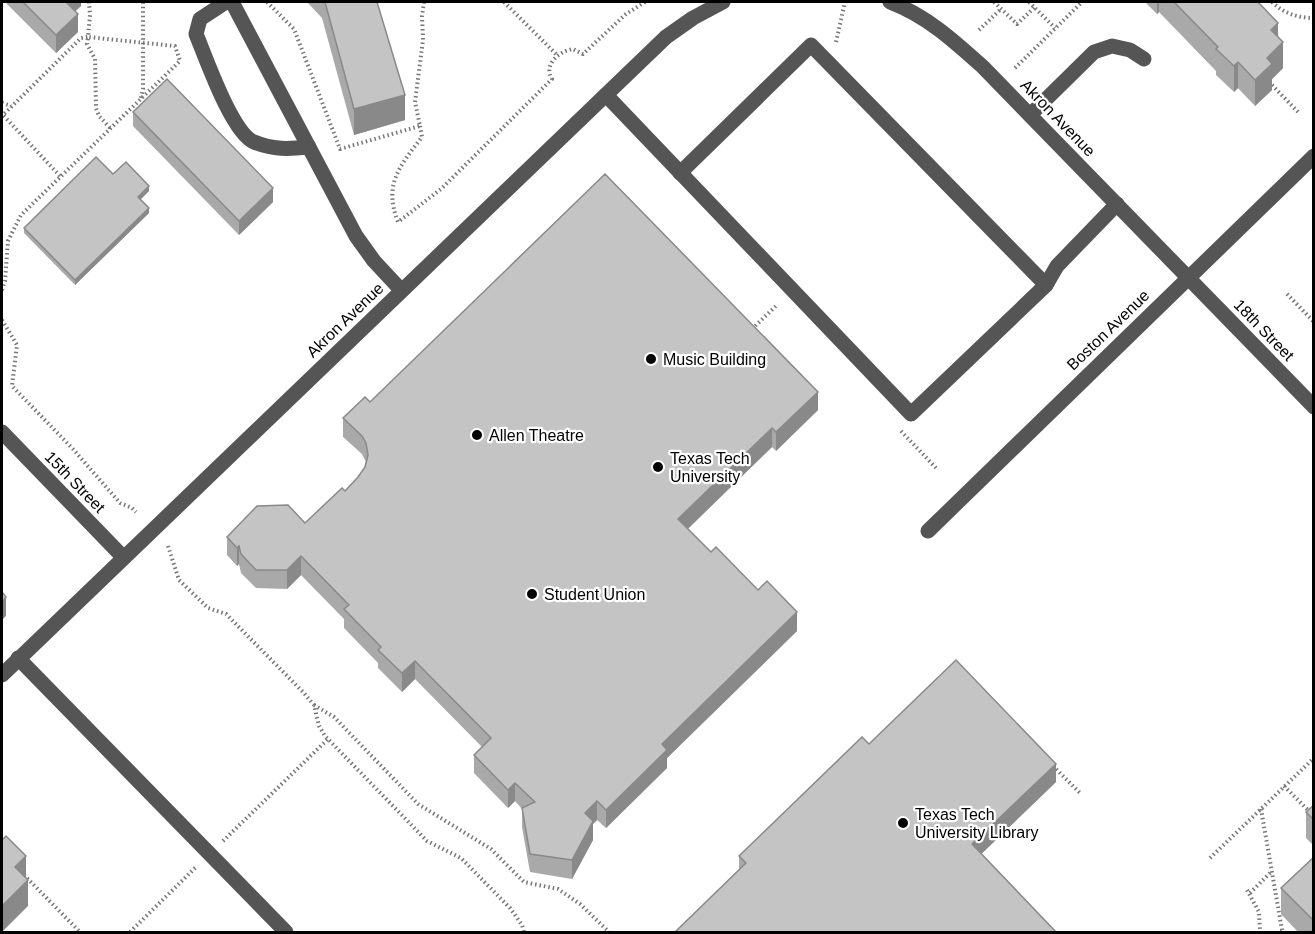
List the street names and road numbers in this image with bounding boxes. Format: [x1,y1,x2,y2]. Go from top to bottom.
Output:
street label: Akron Avenue [1017,76,1099,160]
street label: Akron Avenue [303,279,387,361]
street label: Boston Avenue [1063,287,1153,373]
street label: 18th Street [1231,296,1298,364]
street label: 15th Street [42,448,109,516]

